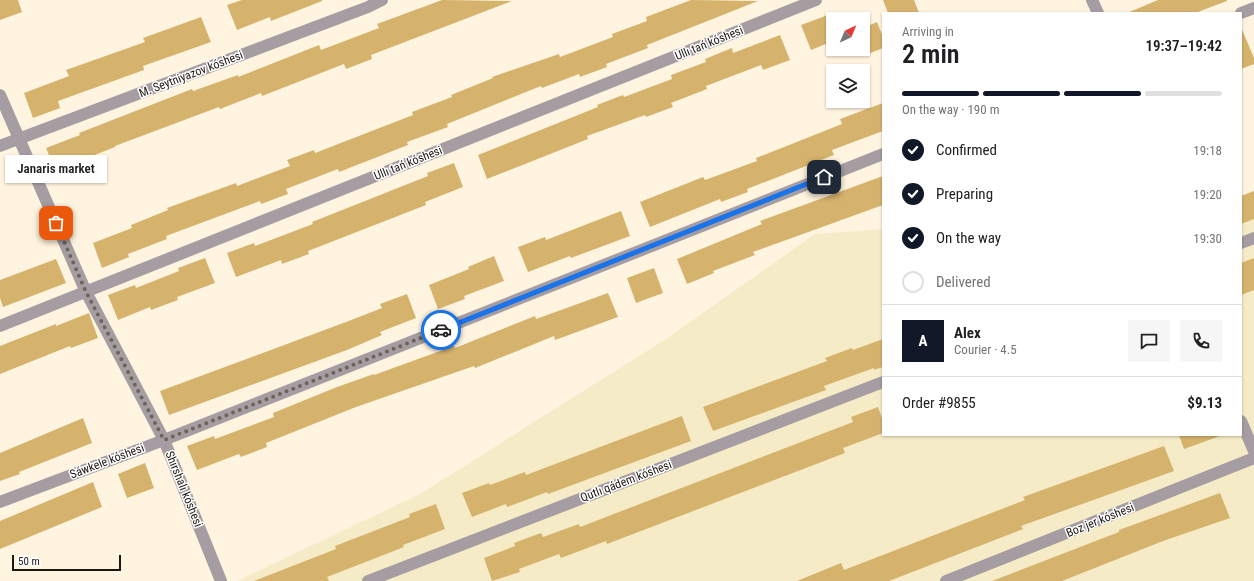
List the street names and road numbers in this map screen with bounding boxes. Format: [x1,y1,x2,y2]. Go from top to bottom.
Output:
street label: Ullı tań kóshesi [673,23,745,63]
street label: M. Seytniyazov kóshesi [137,48,245,100]
street label: Ullı tań kóshesi [372,143,444,183]
street label: Sáwkele kóshesi [68,440,146,482]
street label: Shırshalı kóshesi [162,449,206,529]
street label: Qutlı qádem kóshesi [578,457,674,505]
street label: Boz jer kóshesi [1064,500,1136,540]

